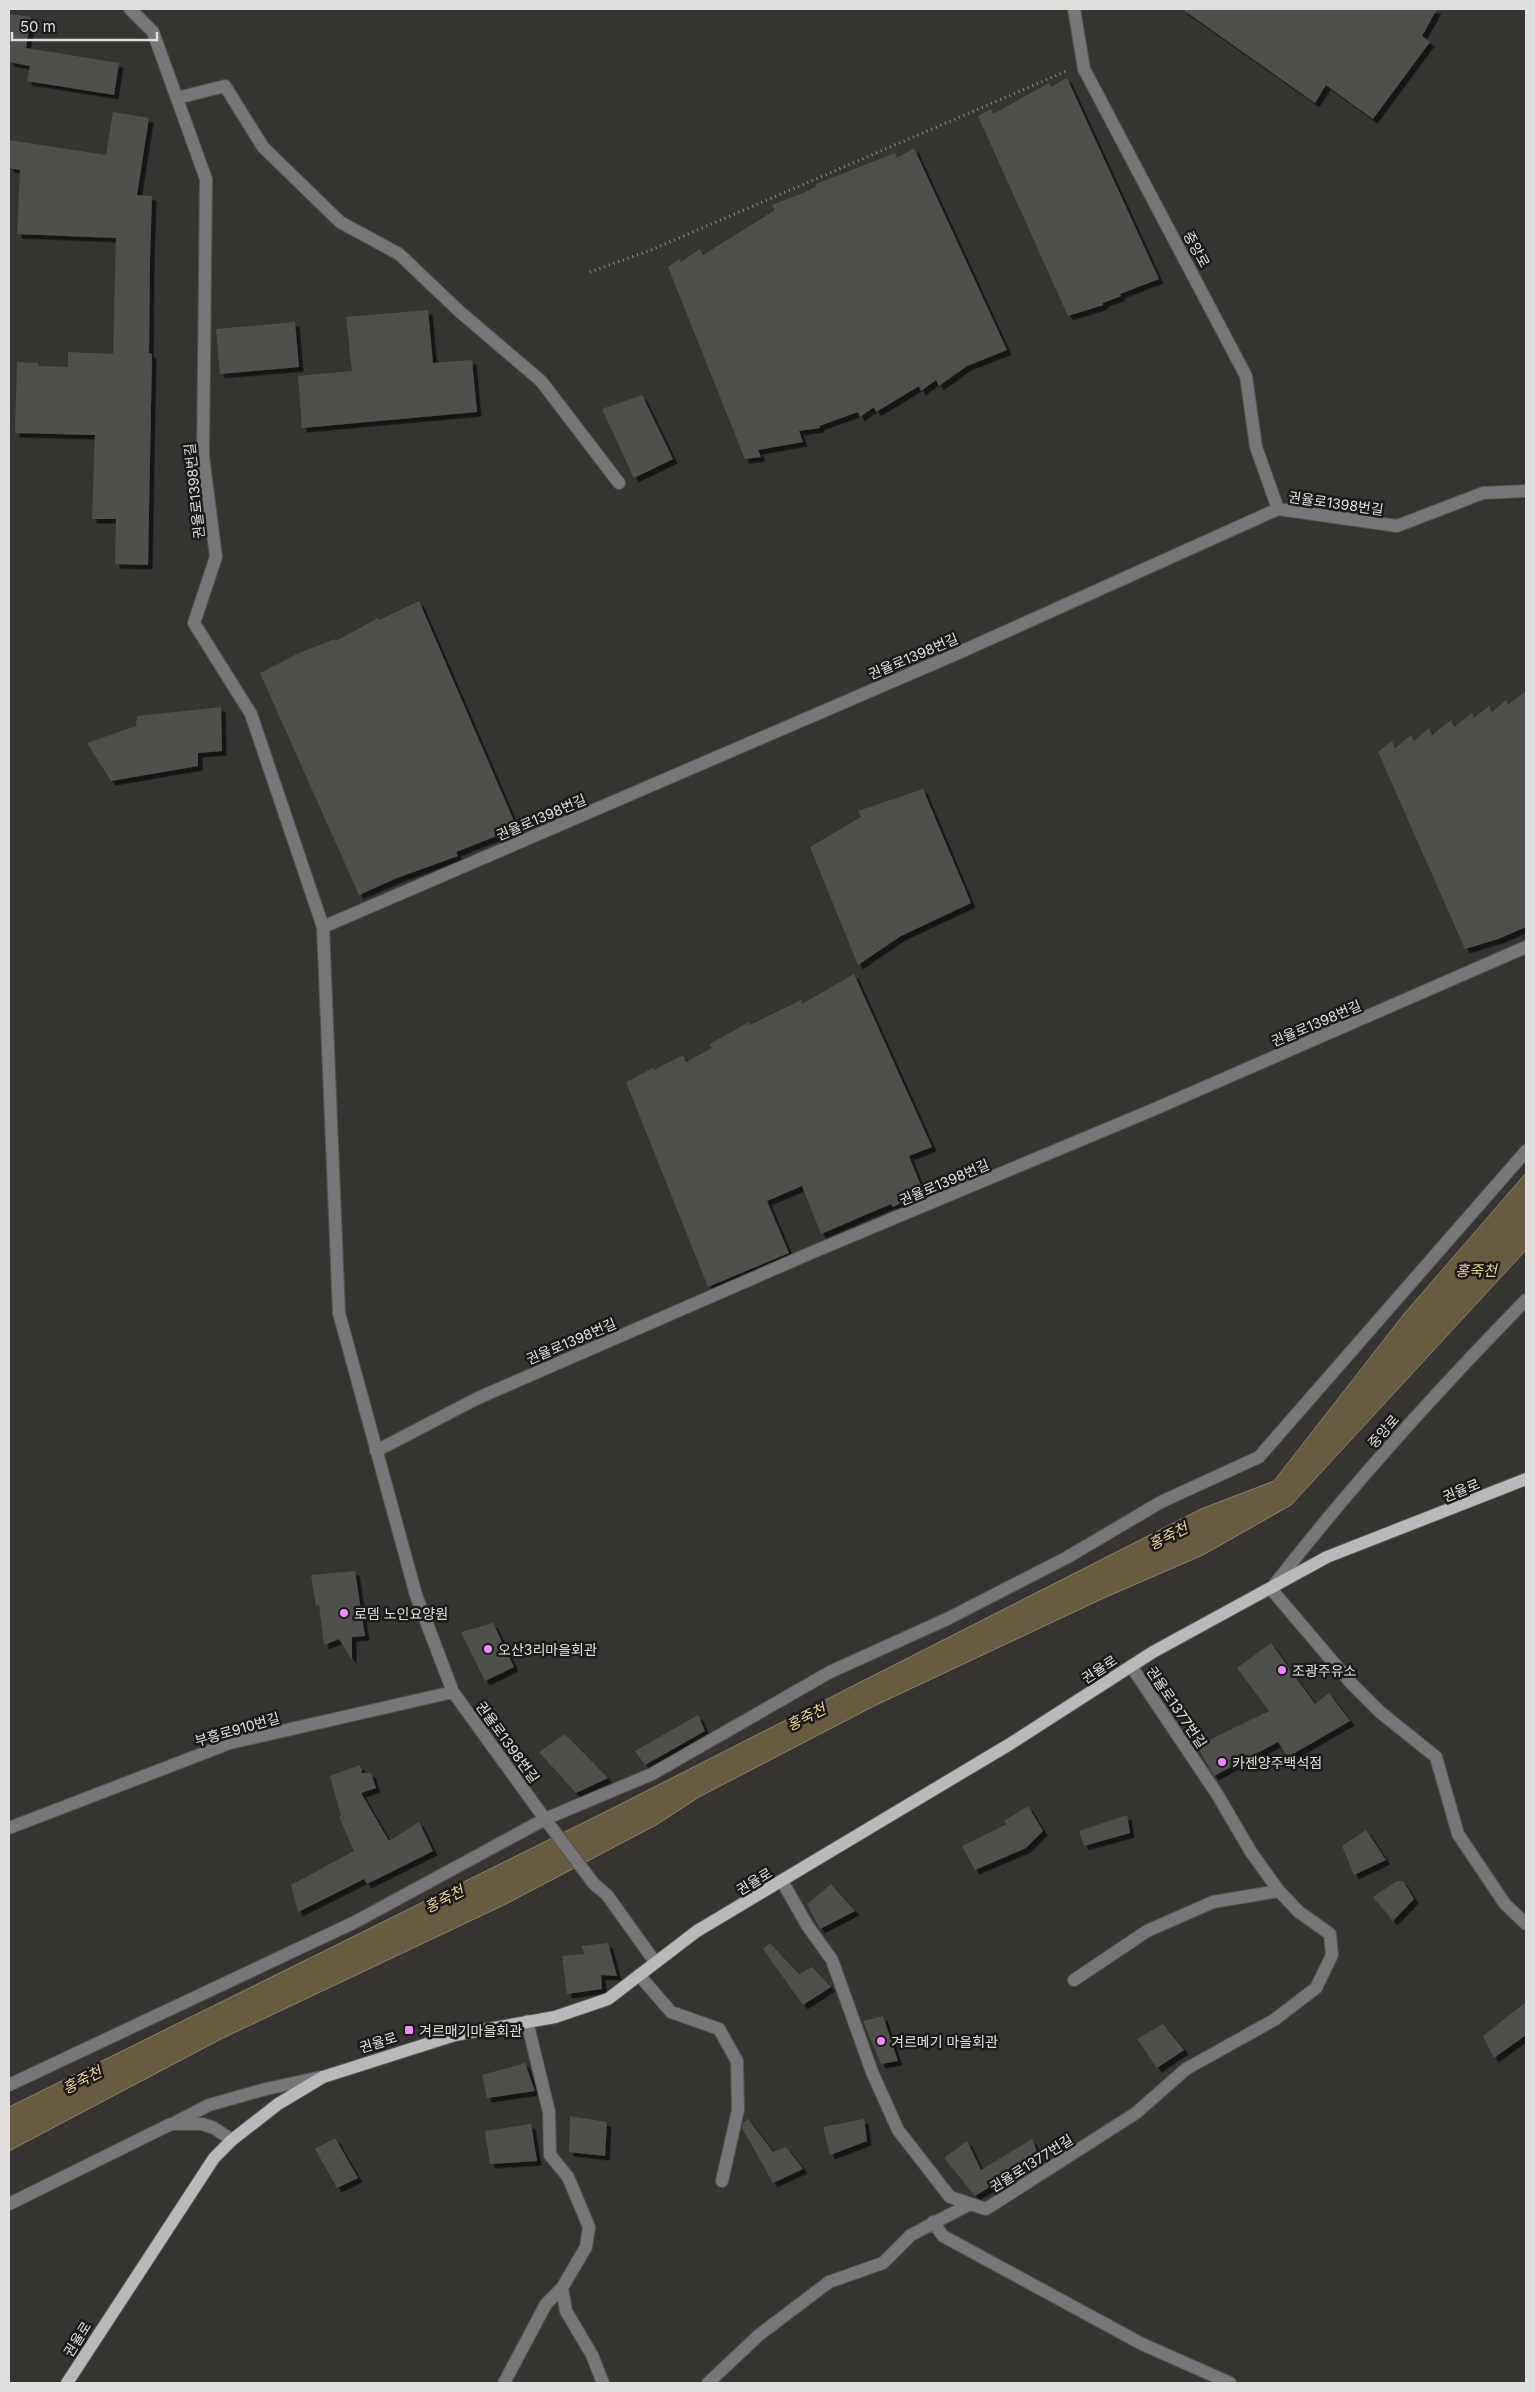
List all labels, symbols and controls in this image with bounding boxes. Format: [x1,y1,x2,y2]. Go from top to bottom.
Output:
scale bar [12,10,158,42]
text: 50 m [20,17,56,36]
street label: 중앙로 [1180,228,1214,270]
street label: 권율로1398번길 [181,442,207,540]
street label: 권율로1398번길 [1287,488,1385,518]
street label: 권율로1398번길 [865,629,961,683]
street label: 권율로1398번길 [493,790,589,844]
street label: 권율로1398번길 [1268,996,1364,1050]
street label: 권율로1398번길 [896,1155,992,1209]
water label: 홍죽천 [1455,1261,1499,1280]
street label: 권율로1398번길 [523,1314,619,1368]
street label: 중앙로 [1364,1411,1402,1451]
street label: 권율로 [1440,1475,1482,1505]
water label: 홍죽천 [1145,1517,1193,1554]
place label: 로뎀 노인요양원 [354,1605,448,1622]
marker: 로뎀 노인요양원 [338,1607,350,1619]
place label: 오산3리마을회관 [498,1641,597,1658]
marker: 오산3리마을회관 [482,1643,494,1655]
street label: 권율로 [1078,1651,1120,1687]
place label: 조광주유소 [1292,1662,1357,1679]
street label: 권율로1377번길 [1143,1663,1211,1751]
marker: 조광주유소 [1276,1664,1288,1676]
street label: 권율로1398번길 [473,1698,543,1786]
water label: 홍죽천 [783,1698,831,1735]
street label: 부흥로910번길 [193,1709,281,1749]
place label: 카젠양주백석점 [1232,1754,1322,1771]
marker: 카젠양주백석점 [1216,1756,1228,1768]
street label: 권율로 [733,1864,775,1898]
water label: 홍죽천 [421,1880,469,1917]
place label: 겨르매기마을회관 [419,2022,522,2039]
marker: 겨르매기마을회관 [403,2024,415,2036]
street label: 권율로 [357,2028,399,2056]
place label: 겨르메기 마을회관 [891,2033,998,2050]
marker: 겨르메기 마을회관 [875,2035,887,2047]
water label: 홍죽천 [59,2061,107,2098]
street label: 권율로1377번길 [986,2131,1076,2195]
street label: 권율로 [60,2318,95,2360]

